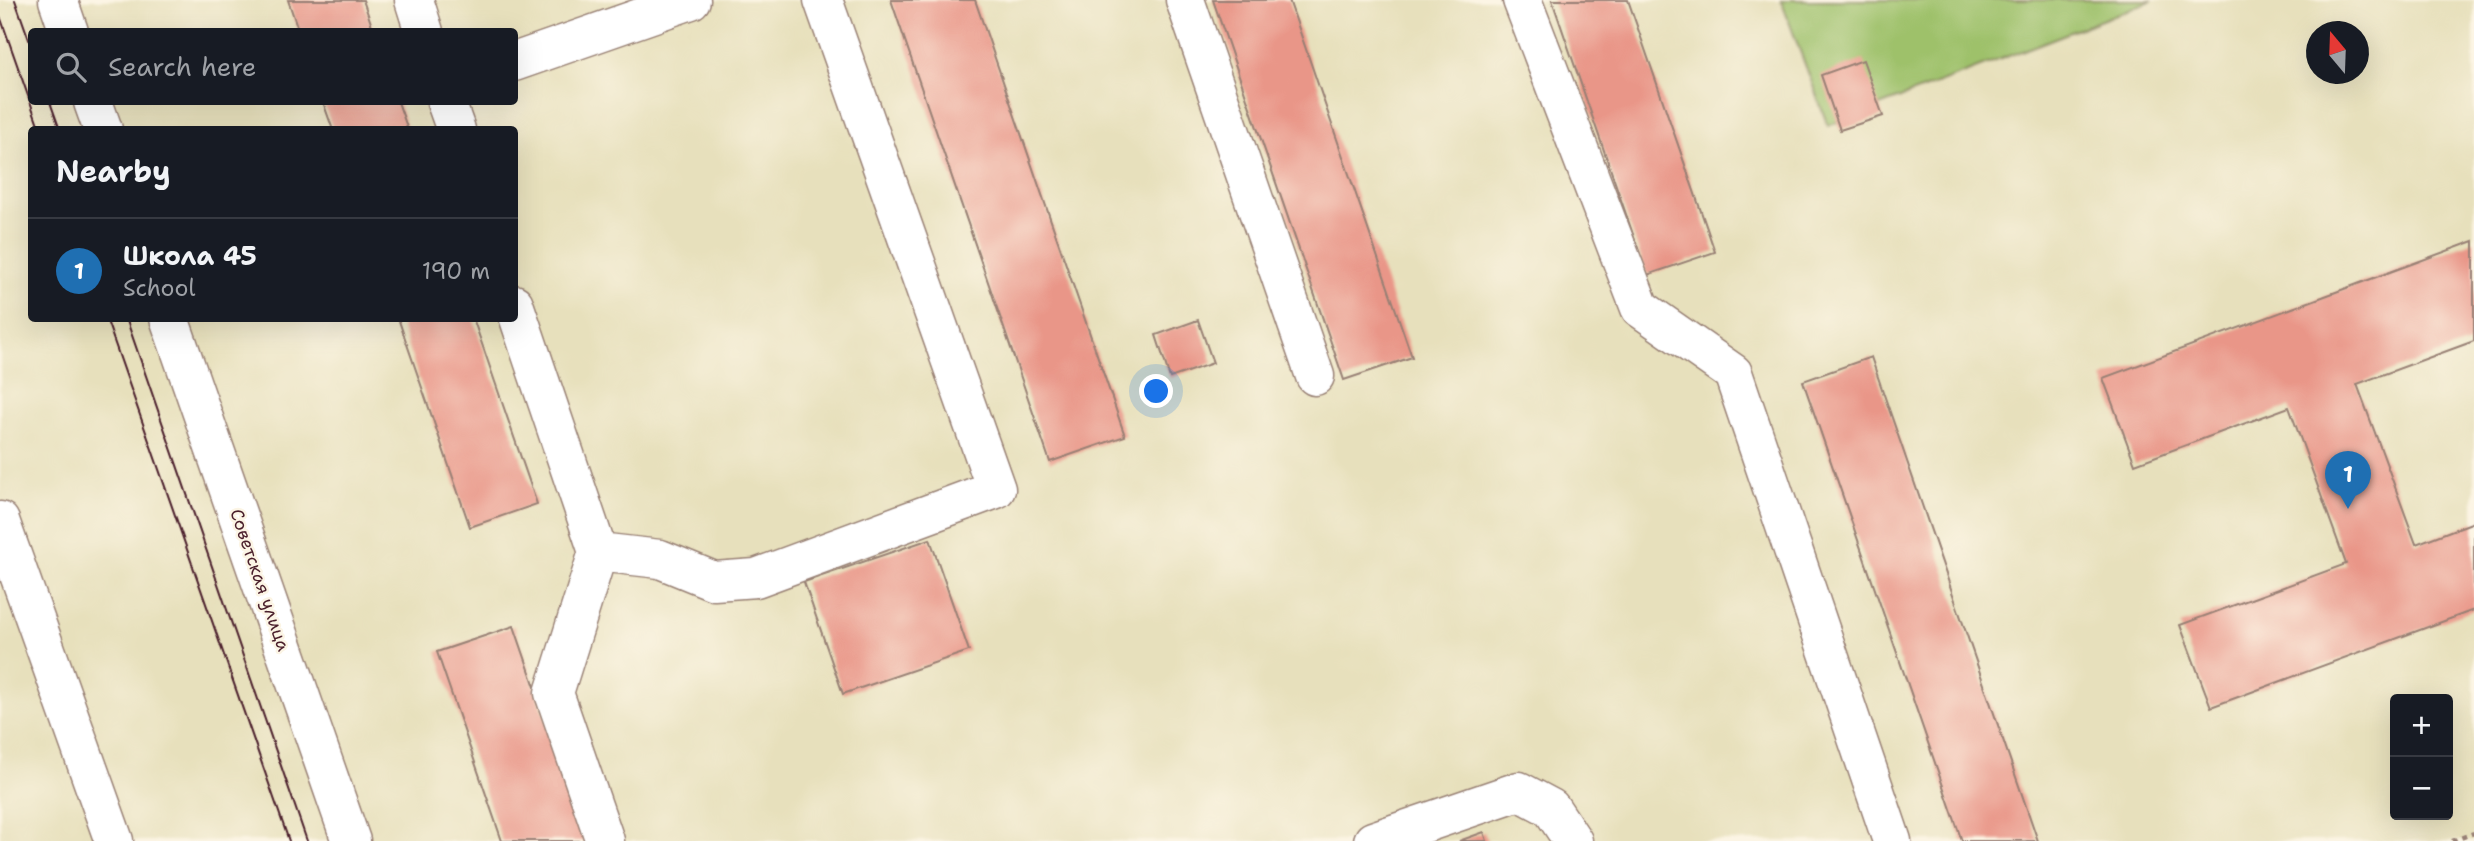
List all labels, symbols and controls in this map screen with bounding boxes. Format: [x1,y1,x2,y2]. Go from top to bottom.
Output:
north arrow [2306,21,2369,84]
search box [28,28,518,105]
icon: search [52,48,90,86]
text: Search here [108,49,257,84]
text: Nearby [56,151,171,192]
text: Школа 45 [123,238,257,273]
text: 1 [74,256,84,286]
text: 190 m [422,256,490,286]
text: School [123,273,195,303]
your location [1139,374,1173,408]
pin: 1 [2325,451,2371,509]
street label: Советская улица [224,506,296,654]
map controls [2390,694,2453,820]
button: + [2390,694,2453,757]
button: − [2390,757,2453,820]

